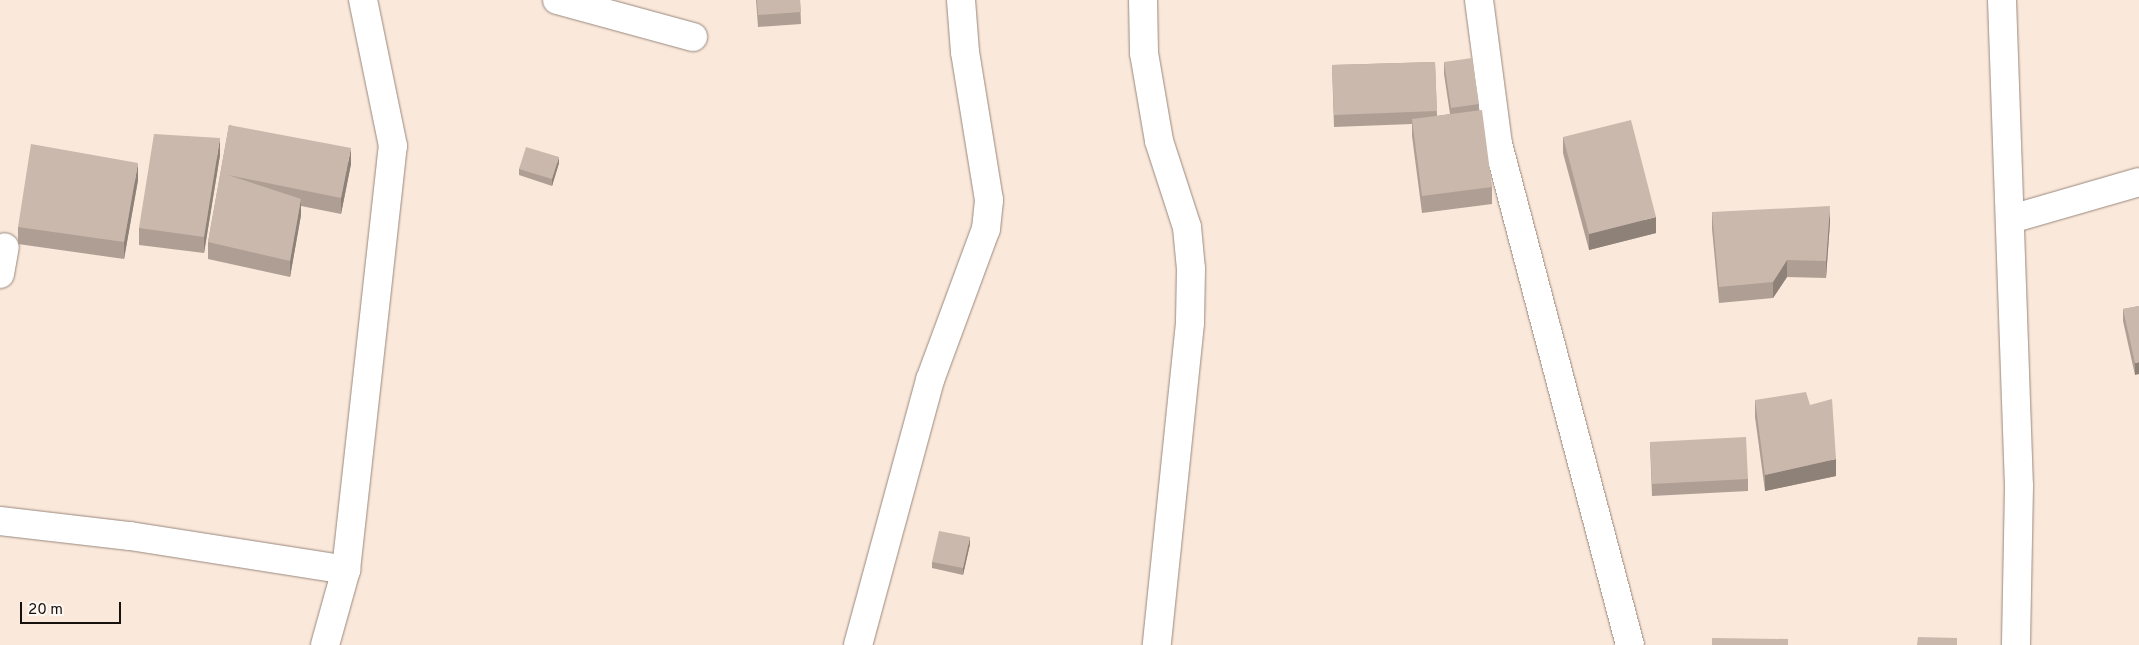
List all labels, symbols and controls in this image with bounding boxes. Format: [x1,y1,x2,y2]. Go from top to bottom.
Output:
scale bar [22,592,124,624]
text: 20 m [28,601,63,620]

